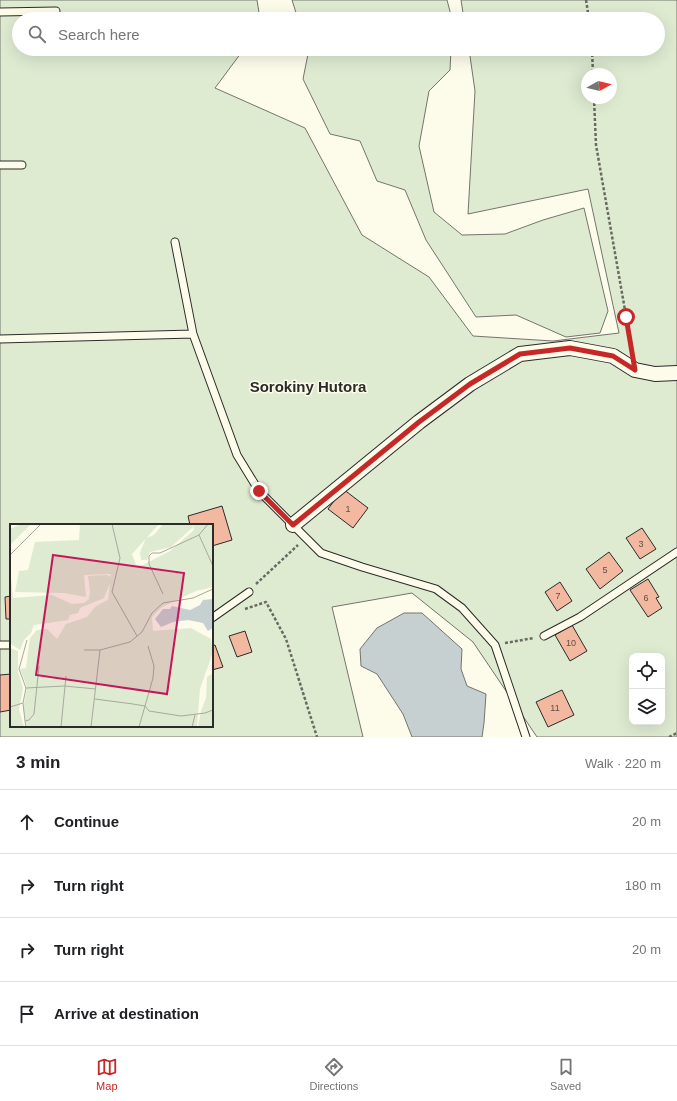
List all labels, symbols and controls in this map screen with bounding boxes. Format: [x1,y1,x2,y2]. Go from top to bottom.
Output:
search box [12,12,665,56]
icon: search [26,23,48,45]
text: Search here [58,26,140,43]
north arrow [581,68,617,104]
route start [617,308,635,326]
district label: Sorokiny Hutora [250,378,367,395]
route end [250,482,268,500]
house number: 1 [345,504,351,514]
inset map [10,524,213,727]
house number: 3 [638,539,644,549]
house number: 5 [602,565,608,575]
house number: 7 [555,591,561,601]
house number: 6 [643,593,649,603]
house number: 10 [566,638,576,648]
map controls [629,653,665,725]
button: locate [629,653,665,689]
button: layers [629,689,665,725]
house number: 11 [550,703,560,713]
text: 3 min [16,753,60,772]
text: Walk · 220 m [585,756,661,771]
icon: ahead [16,811,38,833]
text: Continue [54,813,119,830]
text: 20 m [632,814,661,829]
icon: right [16,875,38,897]
text: Turn right [54,877,124,894]
text: 180 m [625,878,661,893]
icon: right [16,939,38,961]
text: Turn right [54,941,124,958]
text: 20 m [632,942,661,957]
icon: arrive [16,1003,38,1025]
text: Arrive at destination [54,1005,199,1022]
tab: Map [96,1056,118,1092]
tab: Directions [309,1056,358,1092]
tab: Saved [550,1056,581,1092]

